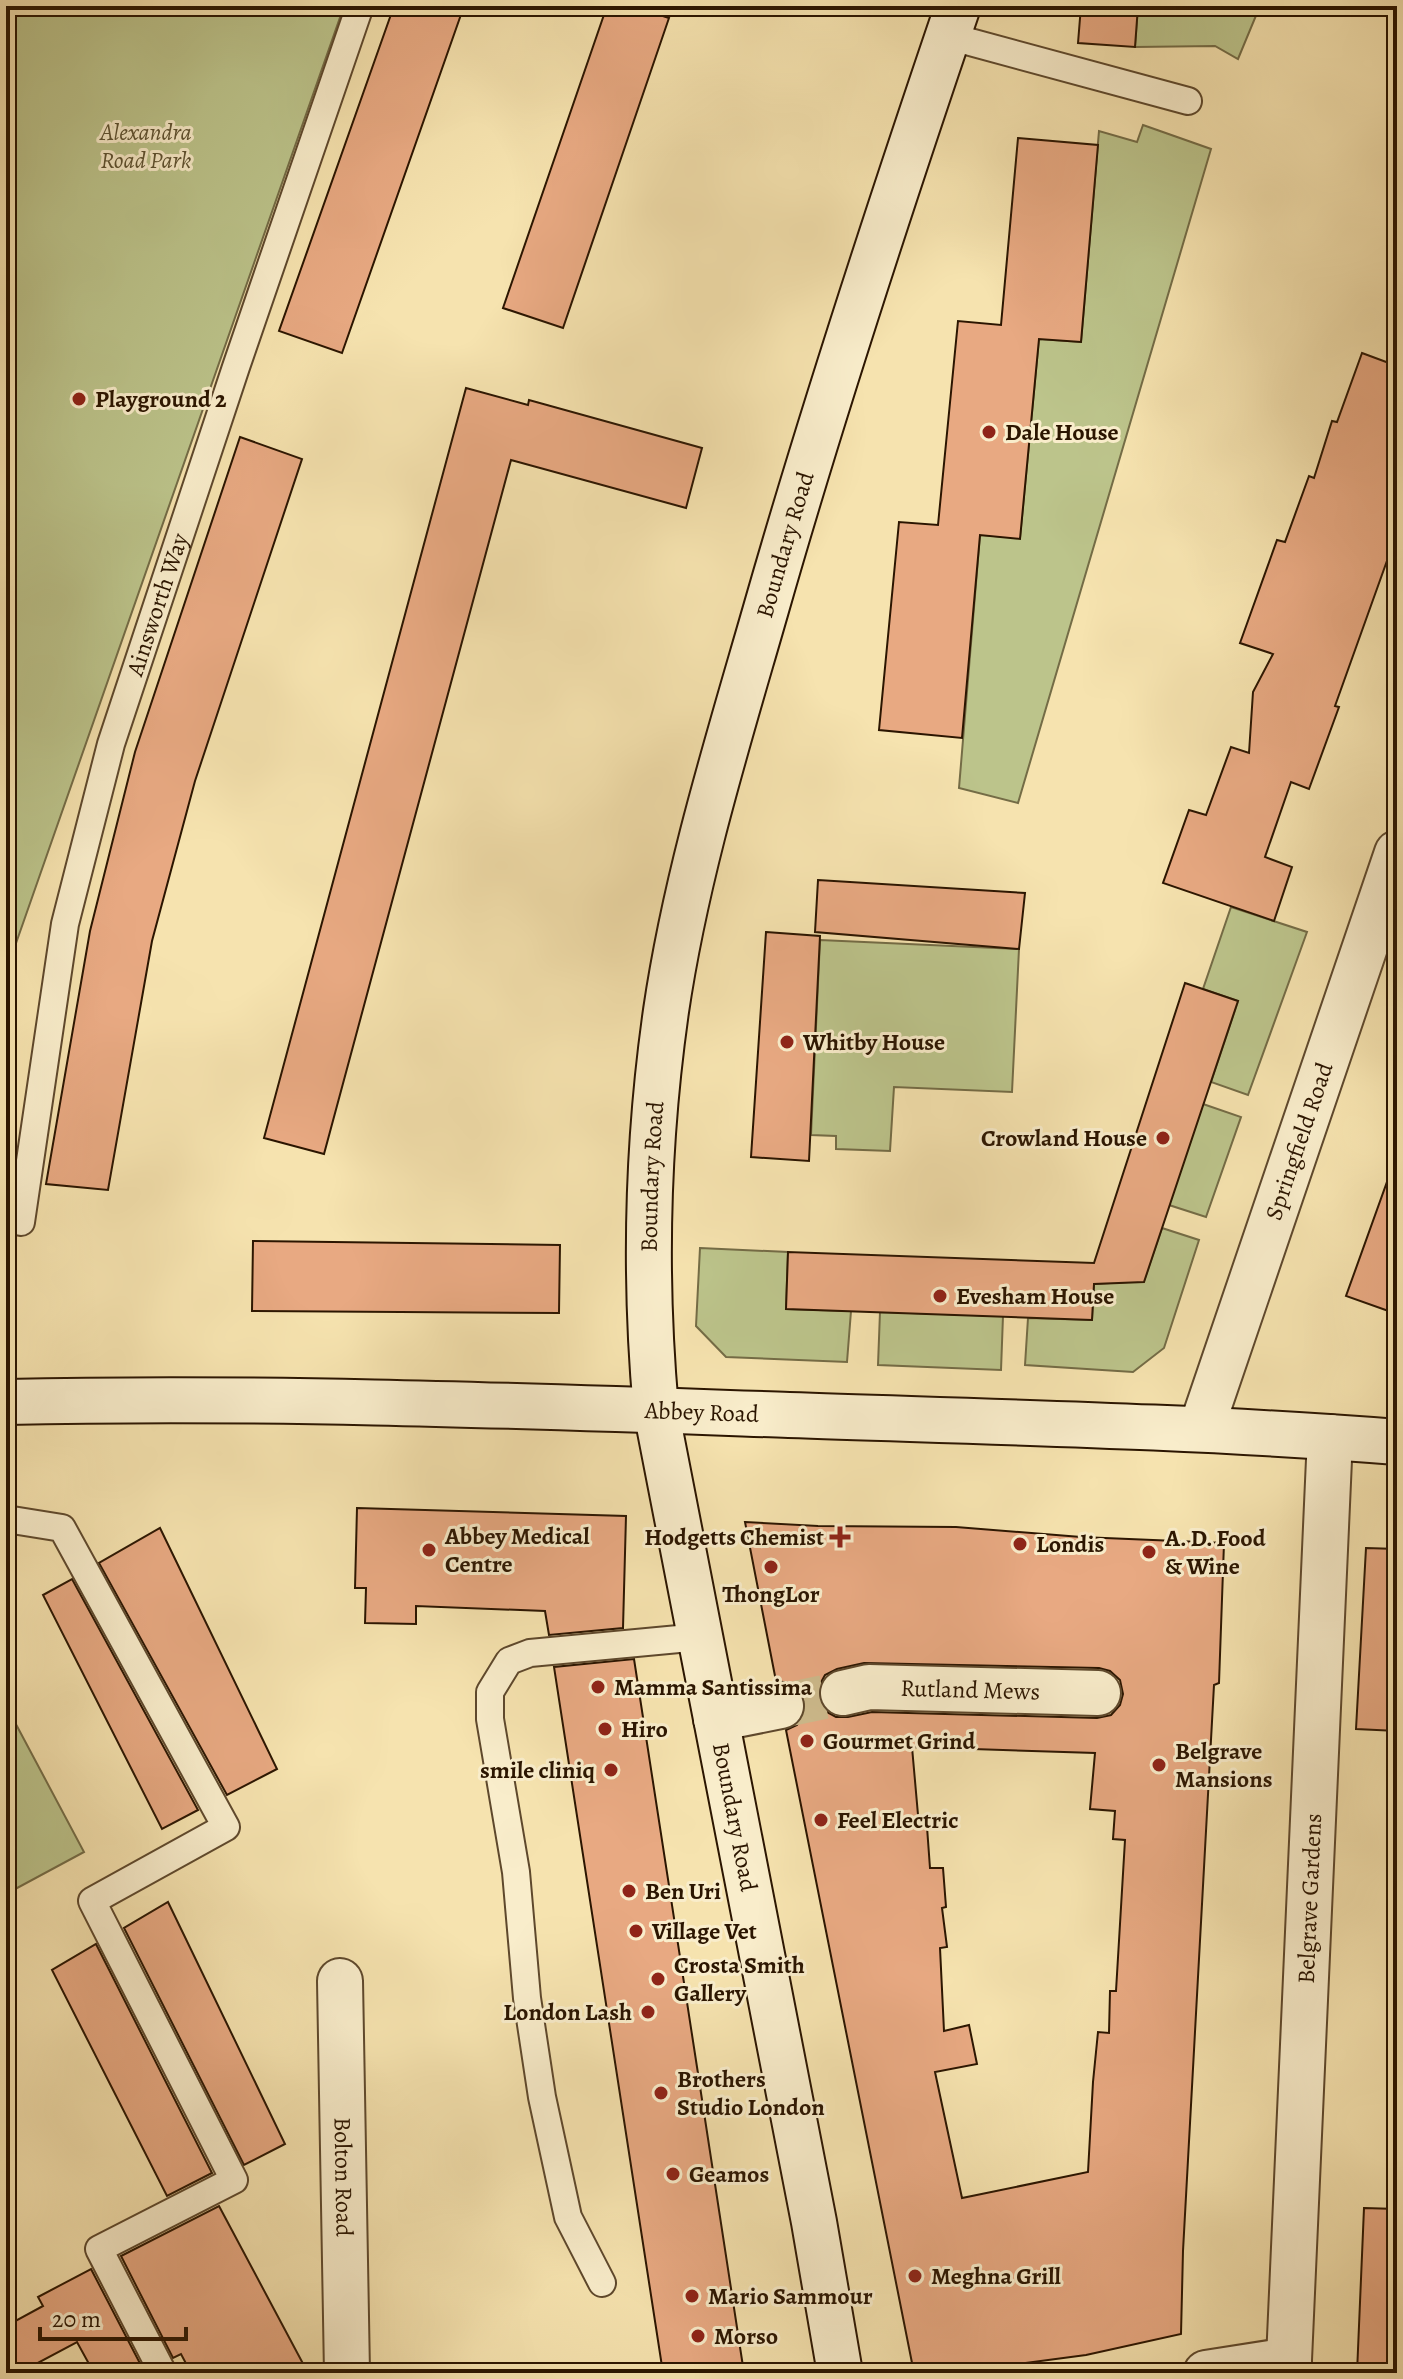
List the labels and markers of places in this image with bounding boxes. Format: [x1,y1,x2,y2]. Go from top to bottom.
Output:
place label: Playground 2 [95,383,227,415]
marker: Playground 2 [70,390,88,408]
place label: Dale House [1005,416,1119,448]
marker: Dale House [980,423,998,441]
place label: Whitby House [802,1026,945,1058]
marker: Whitby House [778,1033,796,1051]
place label: Crowland House [981,1122,1147,1154]
marker: Crowland House [1154,1129,1172,1147]
place label: Evesham House [956,1280,1114,1312]
marker: Evesham House [931,1287,949,1305]
place label: Abbey Medical Centre [444,1520,590,1580]
place label: Hodgetts Chemist [644,1521,824,1553]
place label: A. D. Food & Wine [1164,1522,1266,1582]
marker: Hodgetts Chemist [831,1528,849,1546]
place label: Londis [1036,1528,1104,1560]
marker: Londis [1011,1535,1029,1553]
marker: Abbey Medical Centre [420,1541,438,1559]
marker: A. D. Food & Wine [1140,1543,1158,1561]
marker: ThongLor [762,1558,780,1576]
place label: ThongLor [722,1578,820,1610]
place label: Mamma Santissima [614,1671,813,1703]
marker: Mamma Santissima [589,1678,607,1696]
place label: Hiro [621,1713,668,1745]
marker: Hiro [596,1720,614,1738]
place label: Gourmet Grind [823,1725,976,1757]
marker: Gourmet Grind [798,1732,816,1750]
place label: Belgrave Mansions [1175,1735,1273,1795]
place label: smile cliniq [480,1754,596,1786]
marker: Belgrave Mansions [1150,1756,1168,1774]
marker: smile cliniq [602,1761,620,1779]
place label: Feel Electric [837,1804,959,1836]
marker: Feel Electric [812,1811,830,1829]
place label: Ben Uri [645,1875,721,1907]
marker: Ben Uri [620,1882,638,1900]
place label: Village Vet [651,1915,757,1947]
marker: Village Vet [627,1922,645,1940]
place label: Crosta Smith Gallery [674,1949,805,2009]
marker: Crosta Smith Gallery [649,1970,667,1988]
place label: London Lash [503,1996,632,2028]
marker: London Lash [639,2003,657,2021]
place label: Brothers Studio London [677,2063,825,2123]
marker: Brothers Studio London [652,2084,670,2102]
place label: Geamos [689,2158,769,2190]
marker: Geamos [664,2165,682,2183]
place label: Meghna Grill [931,2260,1062,2292]
marker: Meghna Grill [906,2267,924,2285]
place label: Mario Sammour [708,2280,873,2312]
marker: Mario Sammour [683,2287,701,2305]
place label: Morso [714,2320,778,2352]
marker: Morso [689,2327,707,2345]

